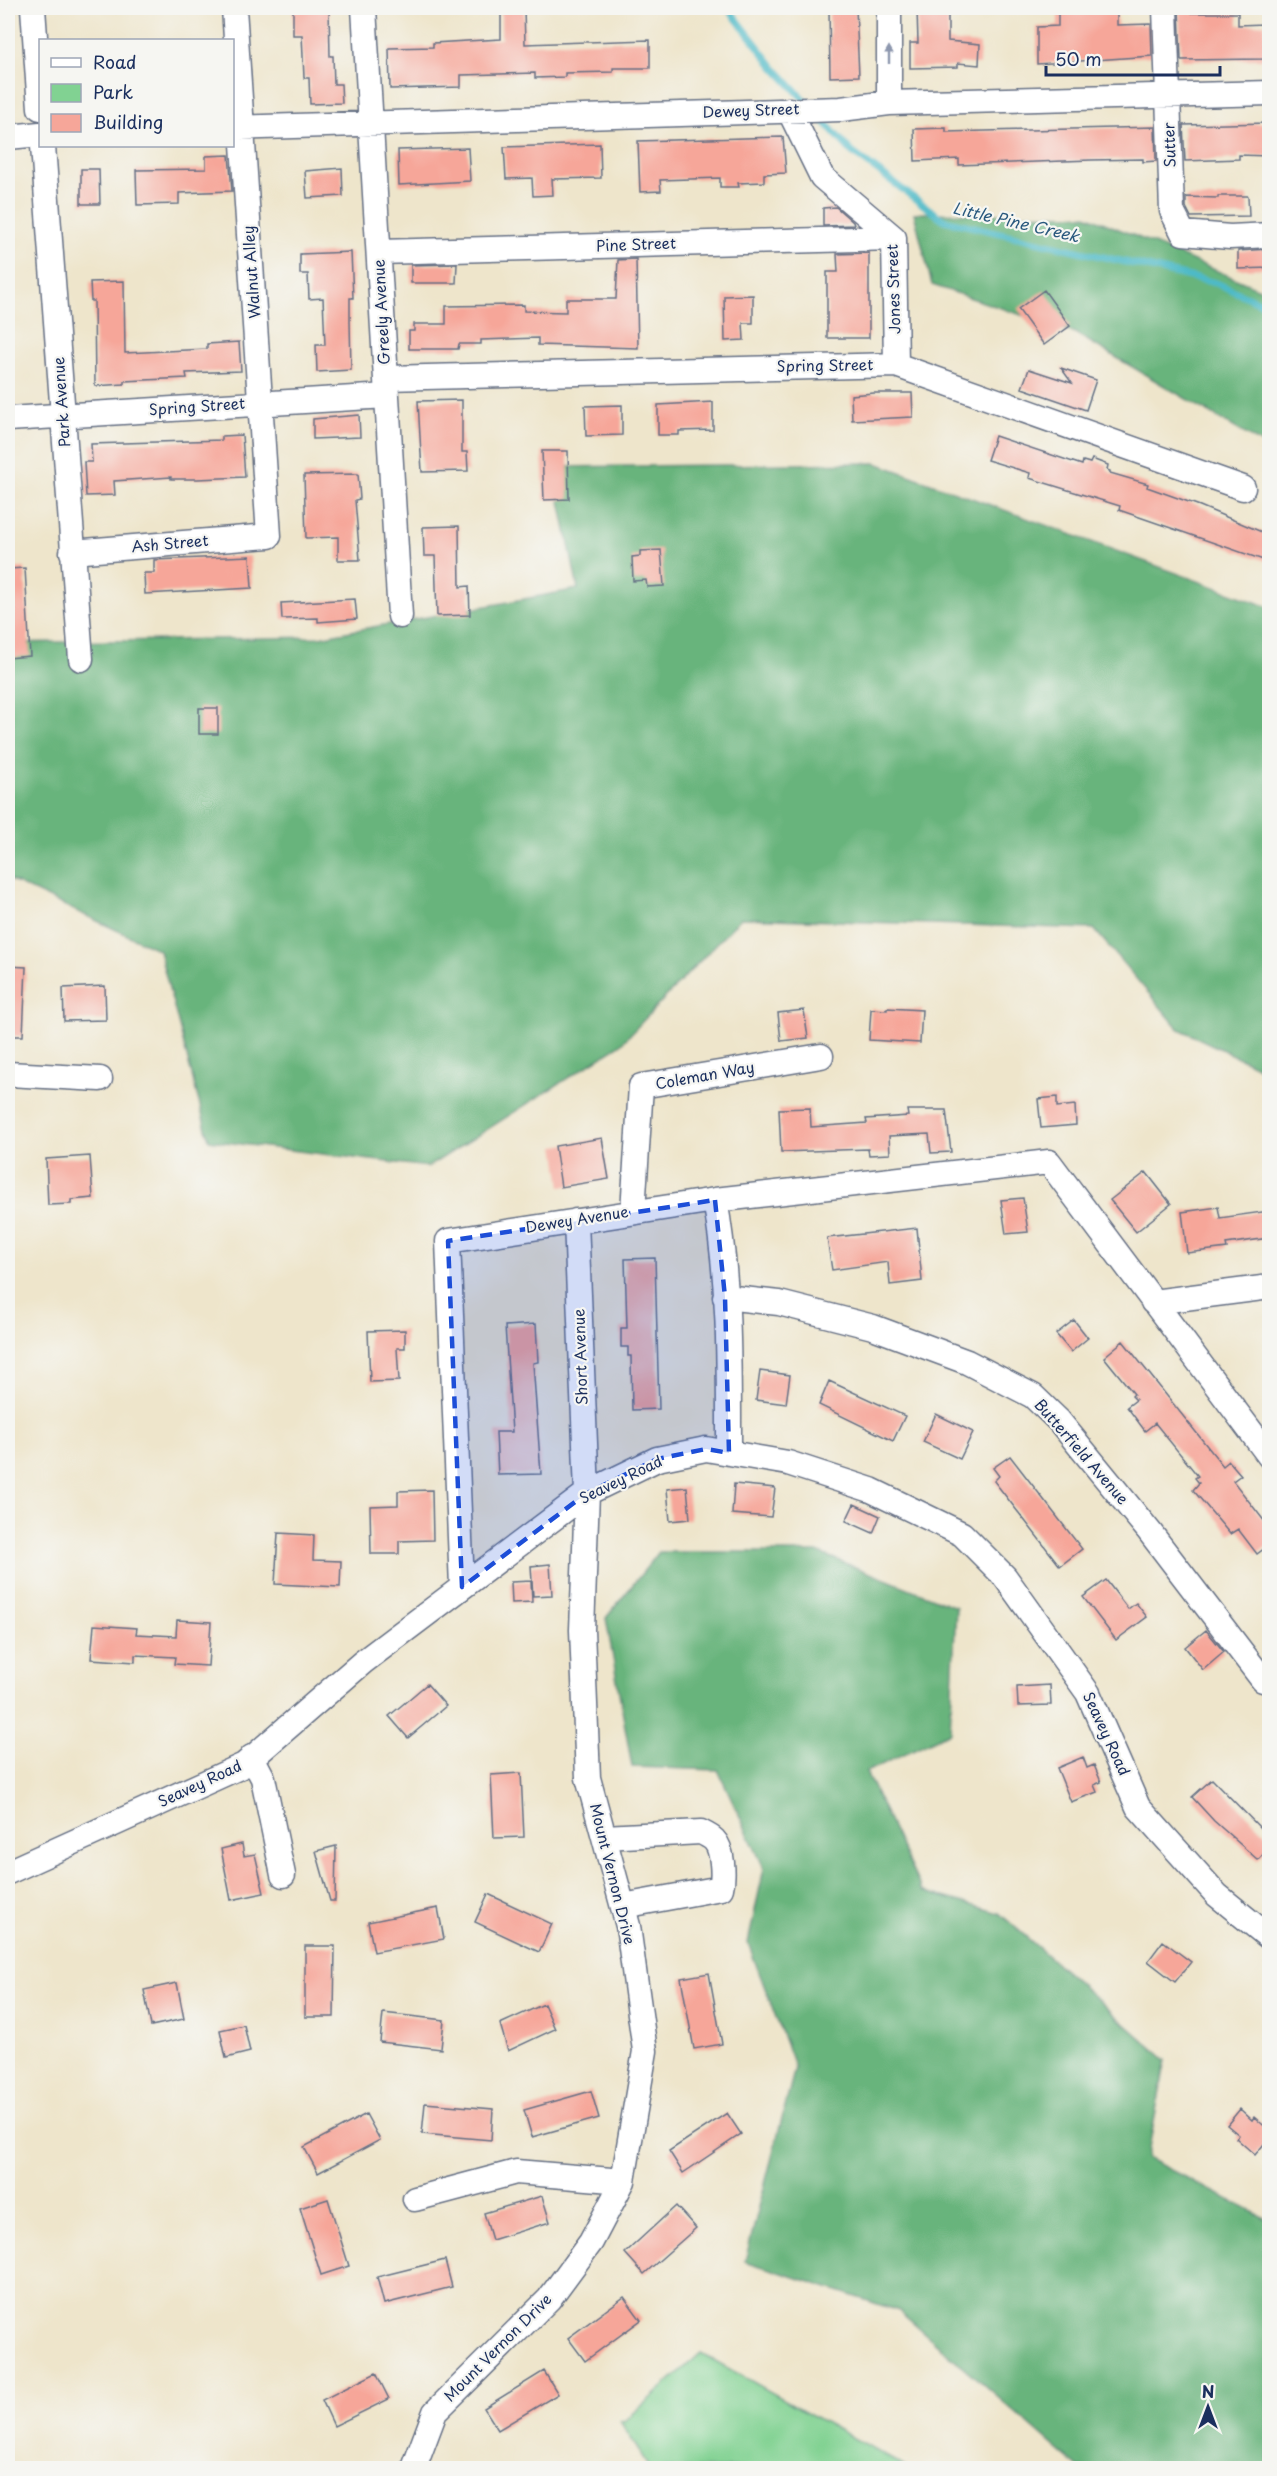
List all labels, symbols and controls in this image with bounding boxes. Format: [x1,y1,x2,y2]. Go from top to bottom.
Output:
legend [39,39,234,147]
scale bar [1046,39,1220,77]
text: 50 m [1055,45,1102,72]
one-way arrow [884,46,894,65]
text: Road [93,48,137,75]
text: Park [93,78,133,105]
street label: Dewey Street [702,96,800,123]
text: Building [93,108,163,135]
street label: Sutter [1156,122,1181,168]
water label: Little Pine Creek [951,195,1083,248]
street label: Walnut Alley [236,225,265,319]
street label: Pine Street [596,231,676,256]
street label: Jones Street [879,244,906,335]
street label: Greely Avenue [366,259,395,365]
street label: Spring Street [777,352,873,377]
street label: Park Avenue [46,356,75,448]
street label: Spring Street [148,391,246,420]
street label: Ash Street [131,528,209,557]
street label: Coleman Way [653,1055,756,1095]
street label: Dewey Avenue [524,1199,630,1238]
street label: Short Avenue [566,1308,593,1406]
street label: Butterfield Avenue [1030,1393,1135,1509]
street label: Seavey Road [575,1449,666,1509]
street label: Seavey Road [1078,1688,1137,1779]
street label: Seavey Road [154,1753,245,1812]
street label: Mount Vernon Drive [585,1801,642,1947]
street label: Mount Vernon Drive [438,2288,556,2406]
north arrow [1178,2377,1238,2437]
text: N [1202,2379,1214,2403]

